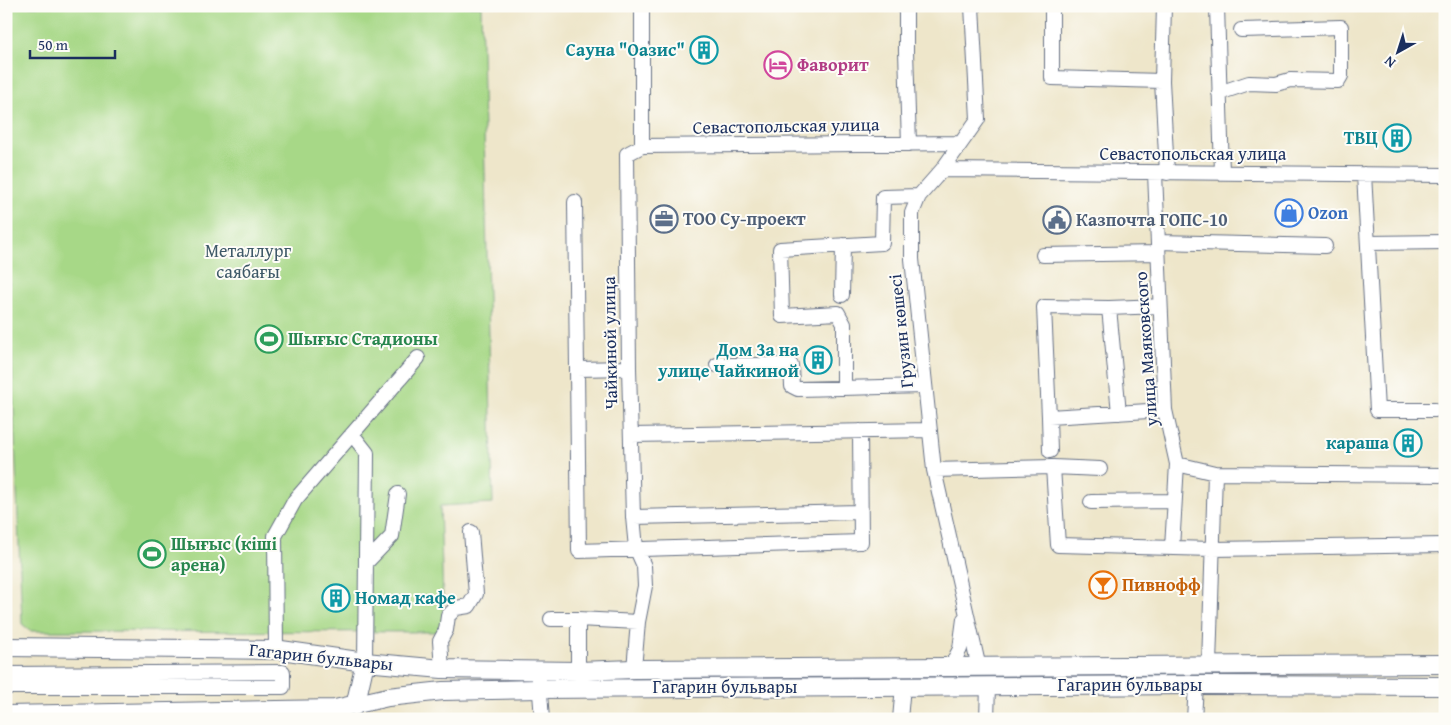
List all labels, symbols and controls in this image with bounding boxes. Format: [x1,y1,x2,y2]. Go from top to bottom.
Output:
scale bar [30,28,115,60]
north arrow [1374,28,1424,78]
text: 50 m [38,34,69,55]
building icon: Сауна "Оазис" [689,35,719,65]
place label: Сауна "Оазис" [566,36,685,63]
hotel icon: Фаворит [763,50,793,80]
place label: Фаворит [797,51,869,78]
text: N [1379,51,1400,73]
street label: Севастопольская улица [692,110,880,141]
building icon: ТВЦ [1382,123,1412,153]
place label: ТВЦ [1344,124,1378,151]
street label: Севастопольская улица [1100,140,1287,167]
shop icon: Ozon [1274,198,1304,228]
place label: Ozon [1308,199,1348,226]
office icon: ТОО Су-проект [649,204,679,234]
place label: ТОО Су-проект [683,205,806,232]
public building icon: Казпочта ГОПС-10 [1042,205,1072,235]
place label: Казпочта ГОПС-10 [1076,206,1228,233]
park label: Металлург саябағы [205,237,291,285]
street label: улица Маяковского [1127,271,1164,428]
street label: Грузин көшесі [881,273,920,389]
street label: Чайкиной улица [595,276,624,410]
sports icon: Шығыс Стадионы [254,324,284,354]
place label: Шығыс Стадионы [288,325,438,352]
place label: Дом 3а на улице Чайкиной [657,336,800,384]
building icon: Дом 3а на улице Чайкиной [803,345,833,375]
building icon: караша [1393,428,1423,458]
place label: караша [1326,429,1390,456]
place label: Шығыс (кіші арена) [171,530,278,578]
sports icon: Шығыс (кіші арена) [137,539,167,569]
bar icon: Пивнофф [1088,570,1118,600]
place label: Пивнофф [1122,571,1201,598]
building icon: Номад кафе [321,583,351,613]
place label: Номад кафе [355,584,456,611]
street label: Гагарин бульвары [248,636,395,678]
street label: Гагарин бульвары [1058,671,1203,698]
street label: Гагарин бульвары [653,673,798,700]

